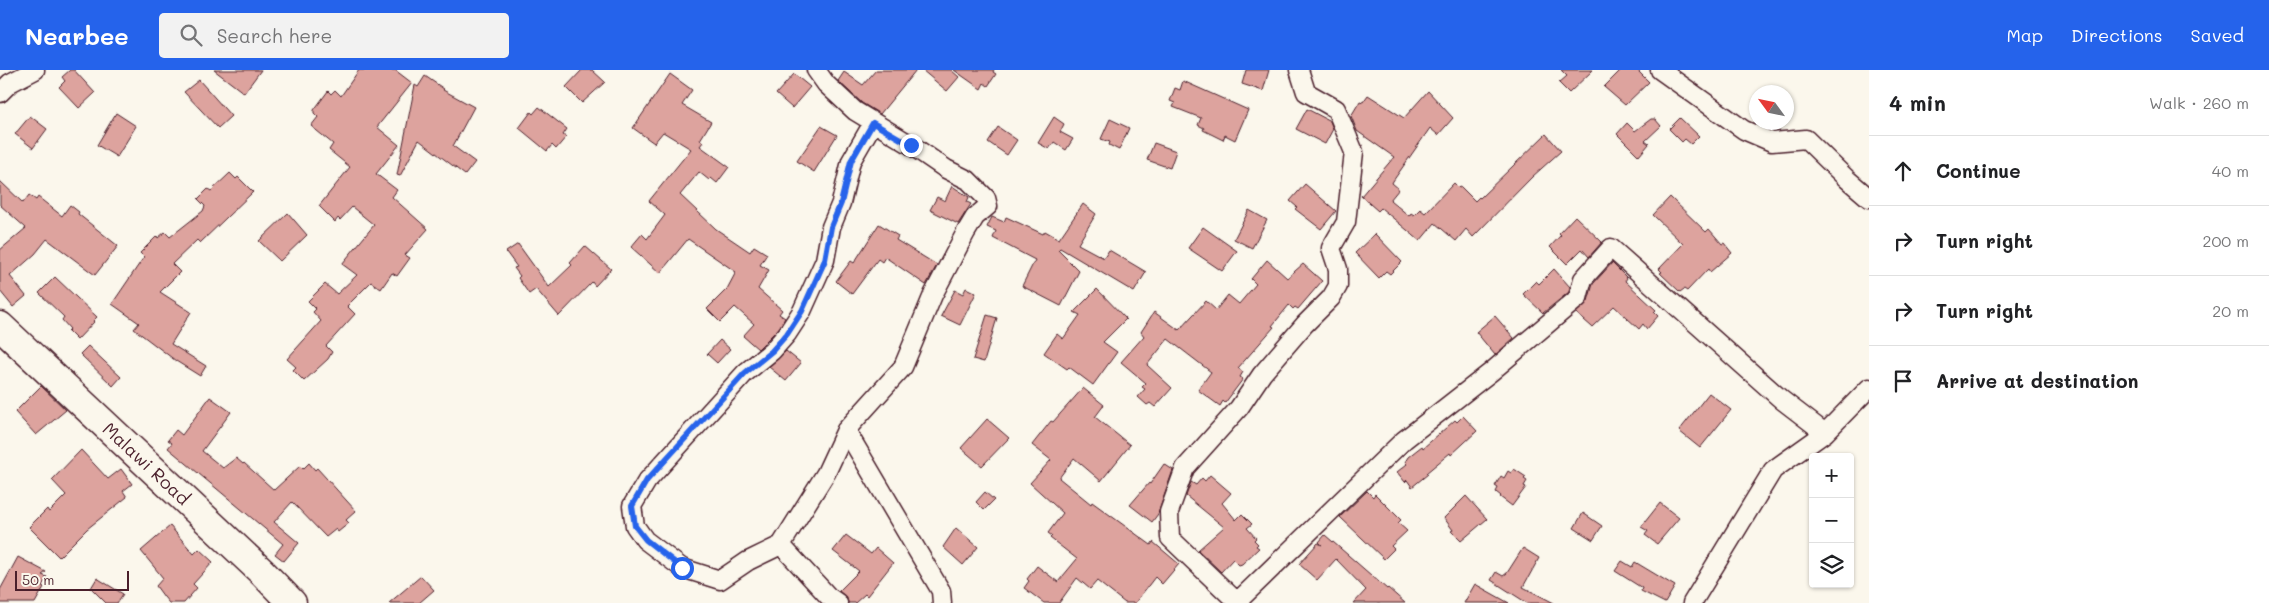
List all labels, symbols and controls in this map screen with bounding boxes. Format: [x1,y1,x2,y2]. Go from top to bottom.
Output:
search box [159,13,509,58]
text: Nearbee [25,20,129,51]
icon: search [177,21,205,49]
text: Search here [217,23,332,48]
text: Map [2006,23,2043,47]
text: Directions [2071,23,2163,47]
text: Saved [2191,23,2244,47]
north arrow [1749,85,1794,130]
text: 4 min [1889,89,1946,116]
text: Walk · 260 m [2149,92,2249,113]
route end [900,134,923,157]
icon: ahead [1889,157,1917,185]
text: Continue [1936,158,2021,183]
text: 40 m [2212,160,2249,181]
icon: right [1889,227,1917,255]
text: Turn right [1936,228,2033,253]
text: 200 m [2202,230,2249,251]
icon: right [1889,297,1917,325]
text: Turn right [1936,298,2033,323]
text: 20 m [2212,300,2249,321]
icon: arrive [1889,367,1917,395]
text: Arrive at destination [1936,368,2139,393]
street label: Malawi Road [98,417,196,510]
map controls [1809,453,1854,588]
button: + [1809,453,1854,498]
button: − [1809,498,1854,543]
button: layers [1809,543,1854,588]
route start [671,557,694,580]
scale bar [15,568,129,591]
text: 50 m [22,570,54,589]

